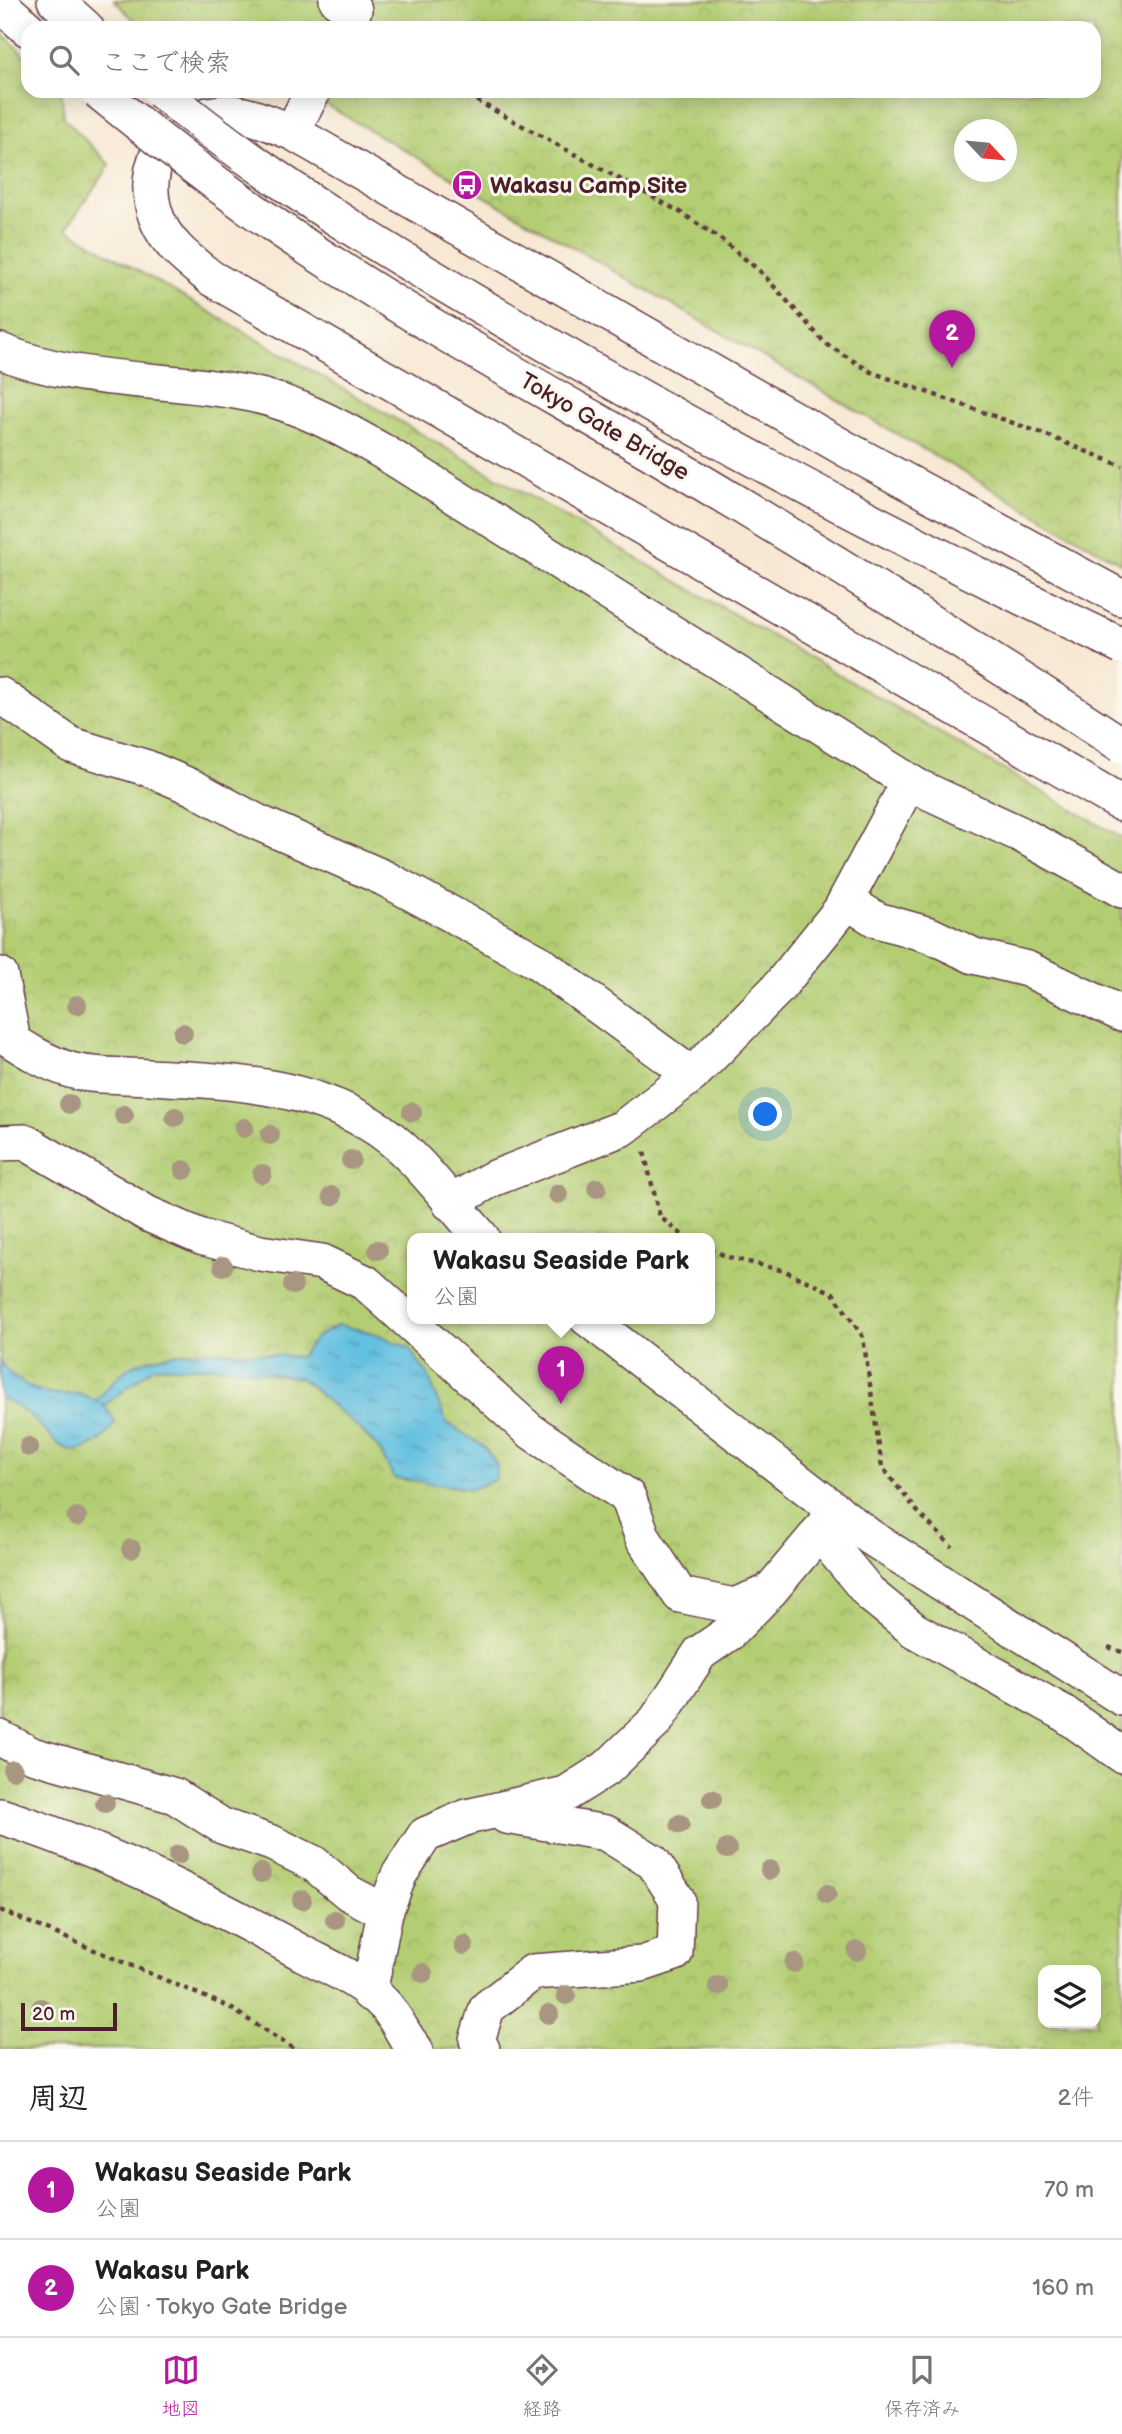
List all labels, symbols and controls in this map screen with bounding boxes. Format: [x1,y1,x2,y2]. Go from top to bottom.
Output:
search box [21,21,1101,98]
icon: search [45,41,83,79]
text: ここで検索 [101,48,231,79]
north arrow [954,119,1017,182]
bus stop icon: Wakasu Camp Site [450,168,484,202]
place label: Wakasu Camp Site [490,172,687,200]
pin: 2 [929,310,975,368]
street label: Tokyo Gate Bridge [515,367,694,487]
your location [748,1097,782,1131]
popup [407,1233,715,1324]
text: Wakasu Seaside Park [433,1246,689,1277]
text: 公園 [433,1283,479,1311]
pin: 1 [538,1346,584,1404]
map controls [1038,1965,1101,2028]
button: layers [1038,1965,1101,2028]
scale bar [21,2000,117,2032]
text: 20 m [32,2003,75,2026]
text: 周辺 [28,2081,88,2117]
text: 2件 [1057,2084,1094,2112]
text: Wakasu Seaside Park [95,2158,351,2189]
text: 1 [46,2176,56,2204]
text: 70 m [1044,2176,1094,2204]
text: 公園 [95,2195,141,2223]
text: Wakasu Park [95,2256,249,2287]
text: 2 [44,2274,58,2302]
text: 160 m [1032,2274,1094,2302]
text: 公園 · Tokyo Gate Bridge [95,2293,347,2321]
tab: 地図 [162,2351,200,2421]
tab: 経路 [523,2351,561,2421]
tab: 保存済み [884,2351,960,2421]

